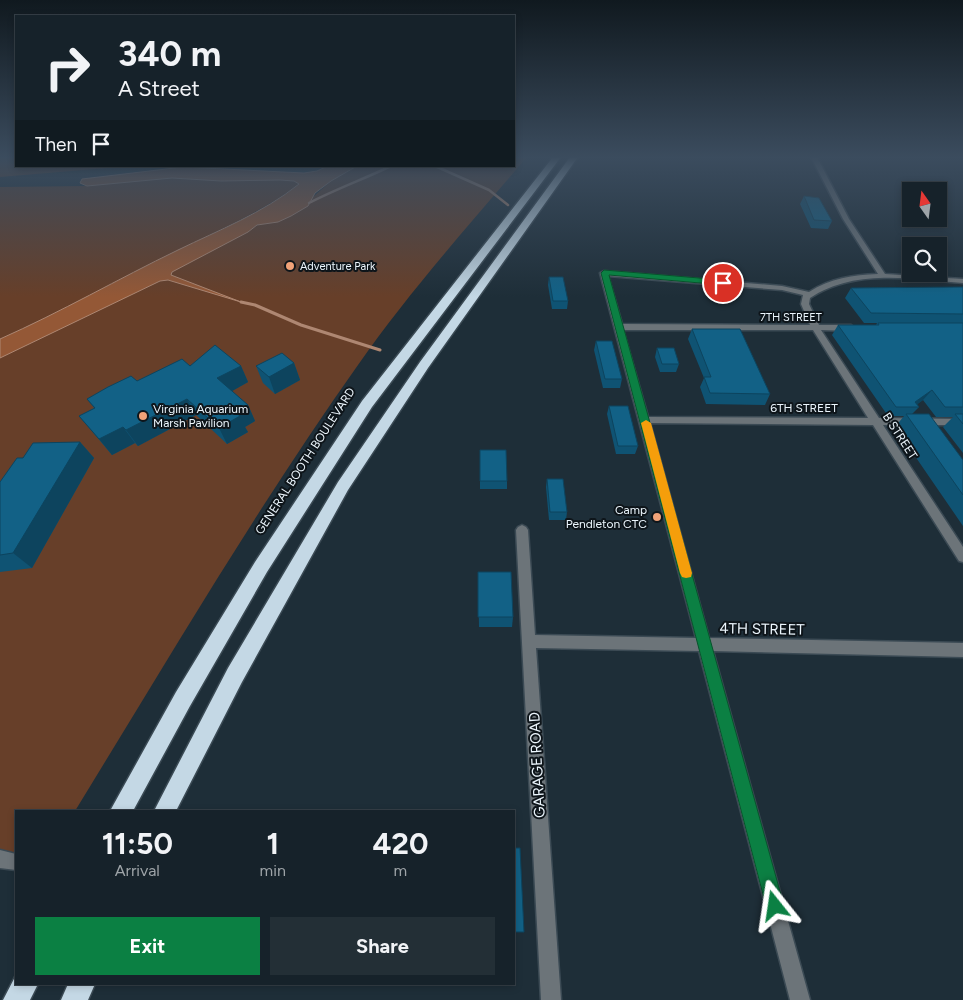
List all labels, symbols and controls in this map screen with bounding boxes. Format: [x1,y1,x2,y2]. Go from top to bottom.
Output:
text: 340 m [118,33,221,75]
icon: right [35,35,100,100]
text: A Street [118,75,200,102]
icon: arrive [87,130,115,158]
text: Then [35,133,77,156]
north arrow [902,182,948,228]
map controls [902,182,947,282]
button: search [902,237,947,282]
marker: Adventure Park [284,260,296,272]
place label: Adventure Park [300,260,376,273]
pin [702,262,744,304]
icon: arrive [709,269,737,297]
street label: 7TH STREET [760,311,822,324]
street label: GENERAL BOOTH BOULEVARD [252,385,358,537]
street label: 6TH STREET [770,401,838,415]
place label: Virginia Aquarium Marsh Pavilion [153,402,248,430]
marker: Virginia Aquarium Marsh Pavilion [137,410,149,422]
street label: B STREET [880,410,920,462]
place label: Camp Pendleton CTC [566,503,647,531]
marker: Camp Pendleton CTC [651,511,663,523]
street label: 4TH STREET [719,619,806,639]
street label: GARAGE ROAD [525,712,549,818]
text: 11:50 [102,825,173,862]
text: 1 [266,825,279,862]
text: 420 [373,825,428,862]
text: Arrival [115,861,160,880]
text: min [260,861,286,880]
text: m [394,861,407,880]
position arrow [748,879,800,931]
button: Exit [35,917,260,975]
button: Share [270,917,495,975]

